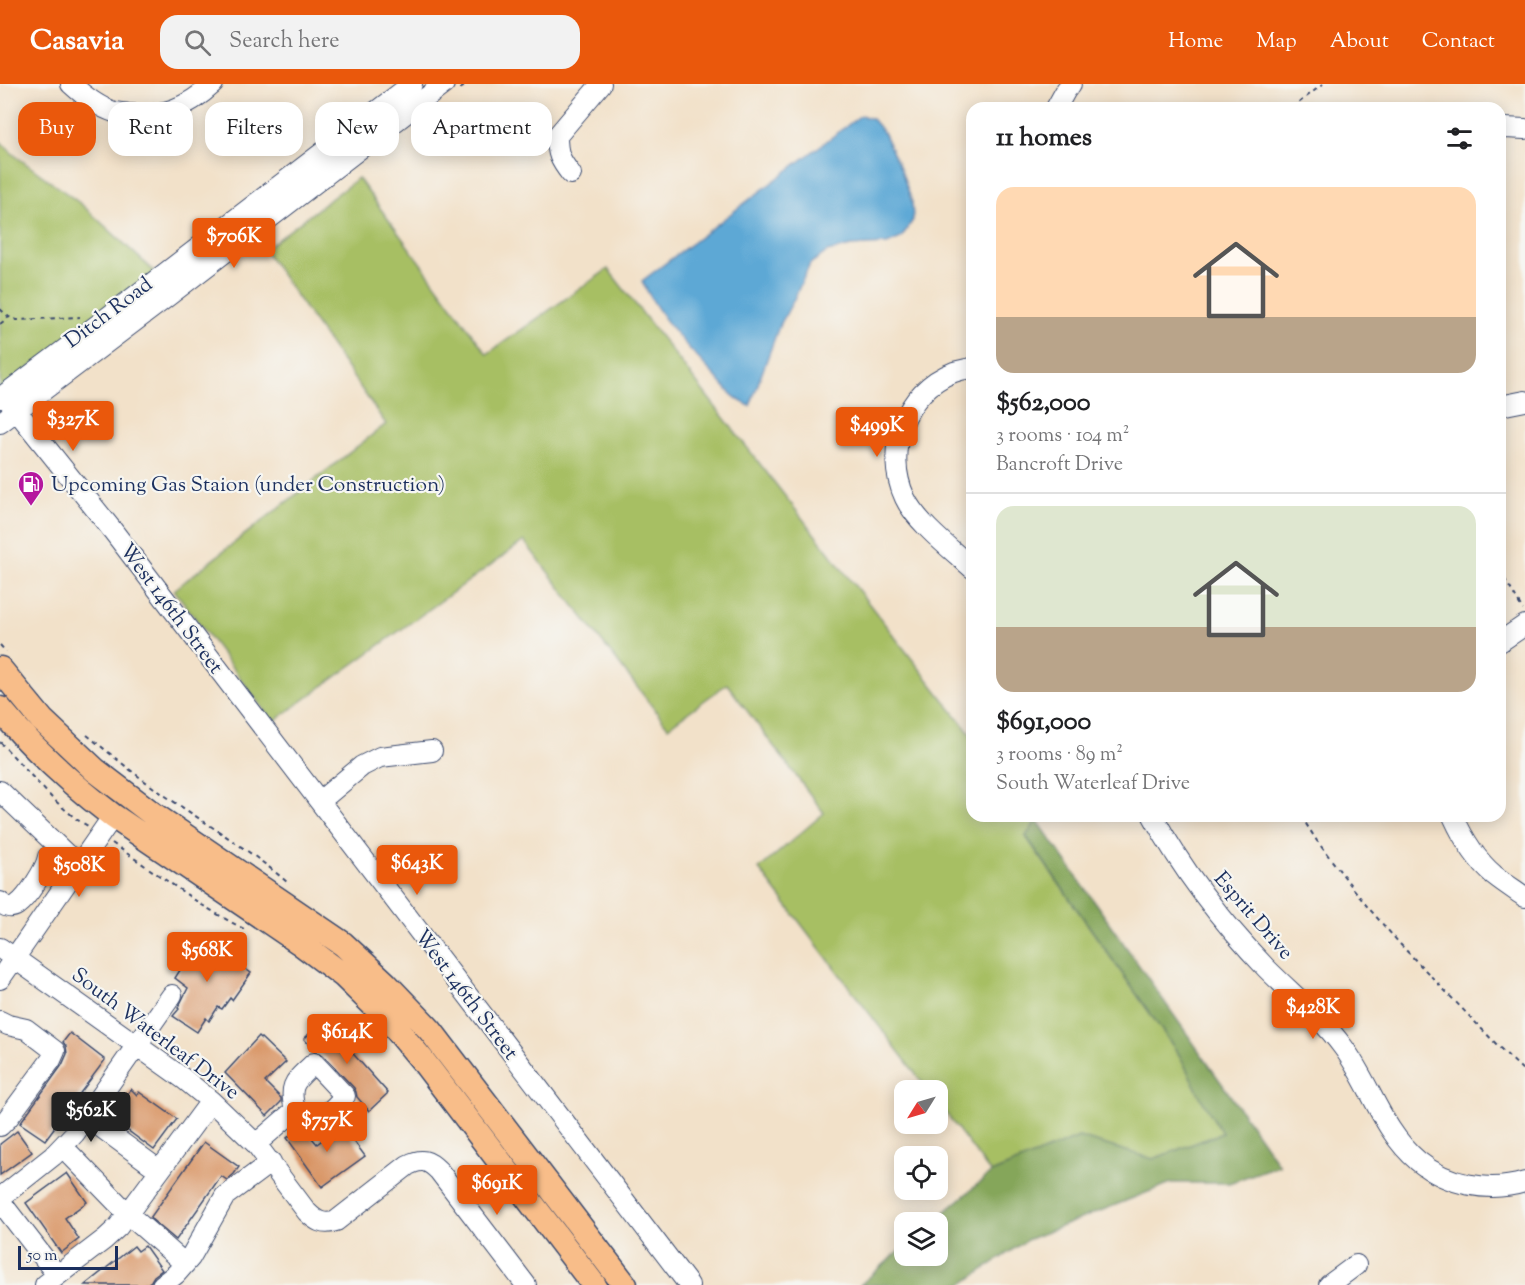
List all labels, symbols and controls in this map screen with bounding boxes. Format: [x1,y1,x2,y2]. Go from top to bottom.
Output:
search box [160,15,580,69]
text: Casavia [30,22,124,62]
icon: search [181,26,214,59]
text: Search here [229,26,339,58]
text: Home [1168,27,1223,57]
text: Map [1256,27,1297,57]
text: About [1330,27,1389,57]
text: Contact [1422,27,1495,57]
chip: Buy [18,102,96,156]
chip: Rent [108,102,193,156]
chip: Filters [205,102,303,156]
chip: New [315,102,399,156]
chip: Apartment [411,102,552,156]
text: 11 homes [996,120,1092,157]
icon: filters [1443,122,1476,155]
pin: $706K [192,218,276,269]
text: $706K [206,223,262,252]
icon: home [1182,226,1290,334]
street label: Ditch Road [59,271,159,357]
text: $562,000 [996,385,1091,422]
pin: $327K [31,401,115,452]
text: $327K [47,406,99,435]
pin: $499K [835,407,919,458]
text: $499K [850,412,904,441]
text: 3 rooms · 104 m² [996,422,1130,451]
text: Bancroft Drive [996,451,1123,480]
fuel station icon: Upcoming Gas Staion (under Construction) [16,469,46,507]
place label: Upcoming Gas Staion (under Construction) [51,471,445,501]
street label: West 146th Street [111,537,230,681]
icon: home [1182,545,1290,653]
text: $691,000 [996,704,1091,741]
text: 3 rooms · 89 m² [996,741,1123,770]
text: South Waterleaf Drive [996,770,1190,799]
pin: $643K [375,845,459,896]
pin: $508K [37,847,121,898]
text: $643K [391,850,443,879]
text: $508K [53,852,105,881]
street label: Esprit Drive [1206,866,1299,967]
street label: West 146th Street [406,923,525,1067]
pin: $568K [165,932,249,983]
text: $568K [181,937,233,966]
street label: South Waterleaf Drive [64,961,245,1108]
pin: $428K [1271,989,1355,1040]
text: $428K [1286,994,1340,1023]
pin: $614K [305,1014,389,1065]
text: $614K [321,1019,373,1048]
north arrow [894,1080,948,1134]
map controls [894,1080,948,1266]
pin: $562K [49,1092,133,1143]
text: $562K [65,1097,117,1126]
pin: $757K [285,1102,369,1153]
text: $757K [301,1107,353,1136]
button: locate [894,1146,948,1200]
pin: $691K [455,1165,539,1216]
text: $691K [471,1170,523,1199]
button: layers [894,1212,948,1266]
scale bar [18,1243,118,1270]
text: 50 m [27,1245,58,1268]

